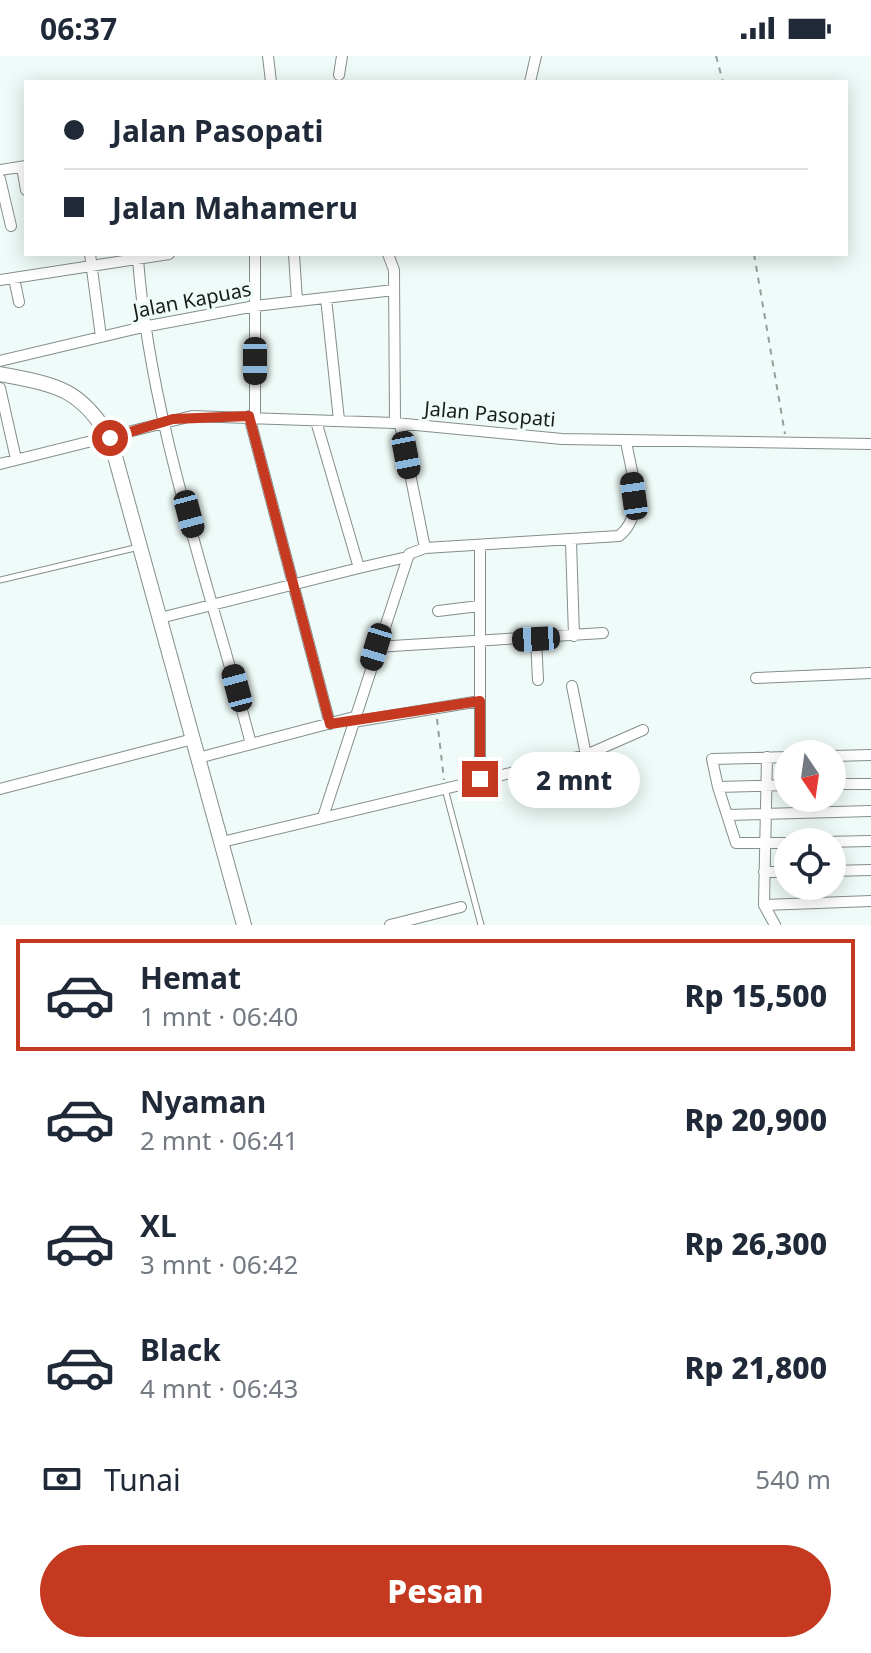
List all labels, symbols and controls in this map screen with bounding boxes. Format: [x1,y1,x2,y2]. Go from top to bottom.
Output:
text: 06:37 [40,8,117,49]
text: Jalan Pasopati [112,110,323,151]
text: Jalan Mahameru [112,187,358,228]
street label: Jalan Kapuas [129,275,253,325]
car [243,337,267,385]
street label: Jalan Pasopati [421,394,557,433]
route start [92,420,128,456]
car [390,429,422,481]
car [619,471,649,521]
car [171,488,207,540]
car [358,621,394,673]
car [511,626,561,652]
car [219,662,255,714]
north arrow [774,740,846,812]
map controls [774,740,846,900]
callout: 2 mnt [508,751,640,807]
route end [462,761,498,797]
text: 2 mnt [536,762,612,798]
button: locate [774,828,846,900]
text: Hemat [140,957,241,998]
icon: car [44,959,116,1031]
text: Rp 15,500 [685,975,827,1016]
text: 1 mnt · 06:40 [140,998,298,1034]
text: Nyaman [140,1081,266,1122]
icon: car [44,1083,116,1155]
text: Rp 20,900 [685,1099,827,1140]
text: 2 mnt · 06:41 [140,1122,298,1158]
text: XL [140,1205,177,1246]
icon: car [44,1207,116,1279]
text: Rp 26,300 [685,1223,827,1264]
text: 3 mnt · 06:42 [140,1246,298,1282]
text: Black [140,1329,221,1370]
icon: car [44,1331,116,1403]
text: Rp 21,800 [685,1347,827,1388]
text: 4 mnt · 06:43 [140,1370,298,1406]
icon: cash [40,1457,84,1501]
text: Tunai [104,1459,181,1500]
text: 540 m [755,1461,831,1497]
button: Pesan [40,1545,831,1637]

